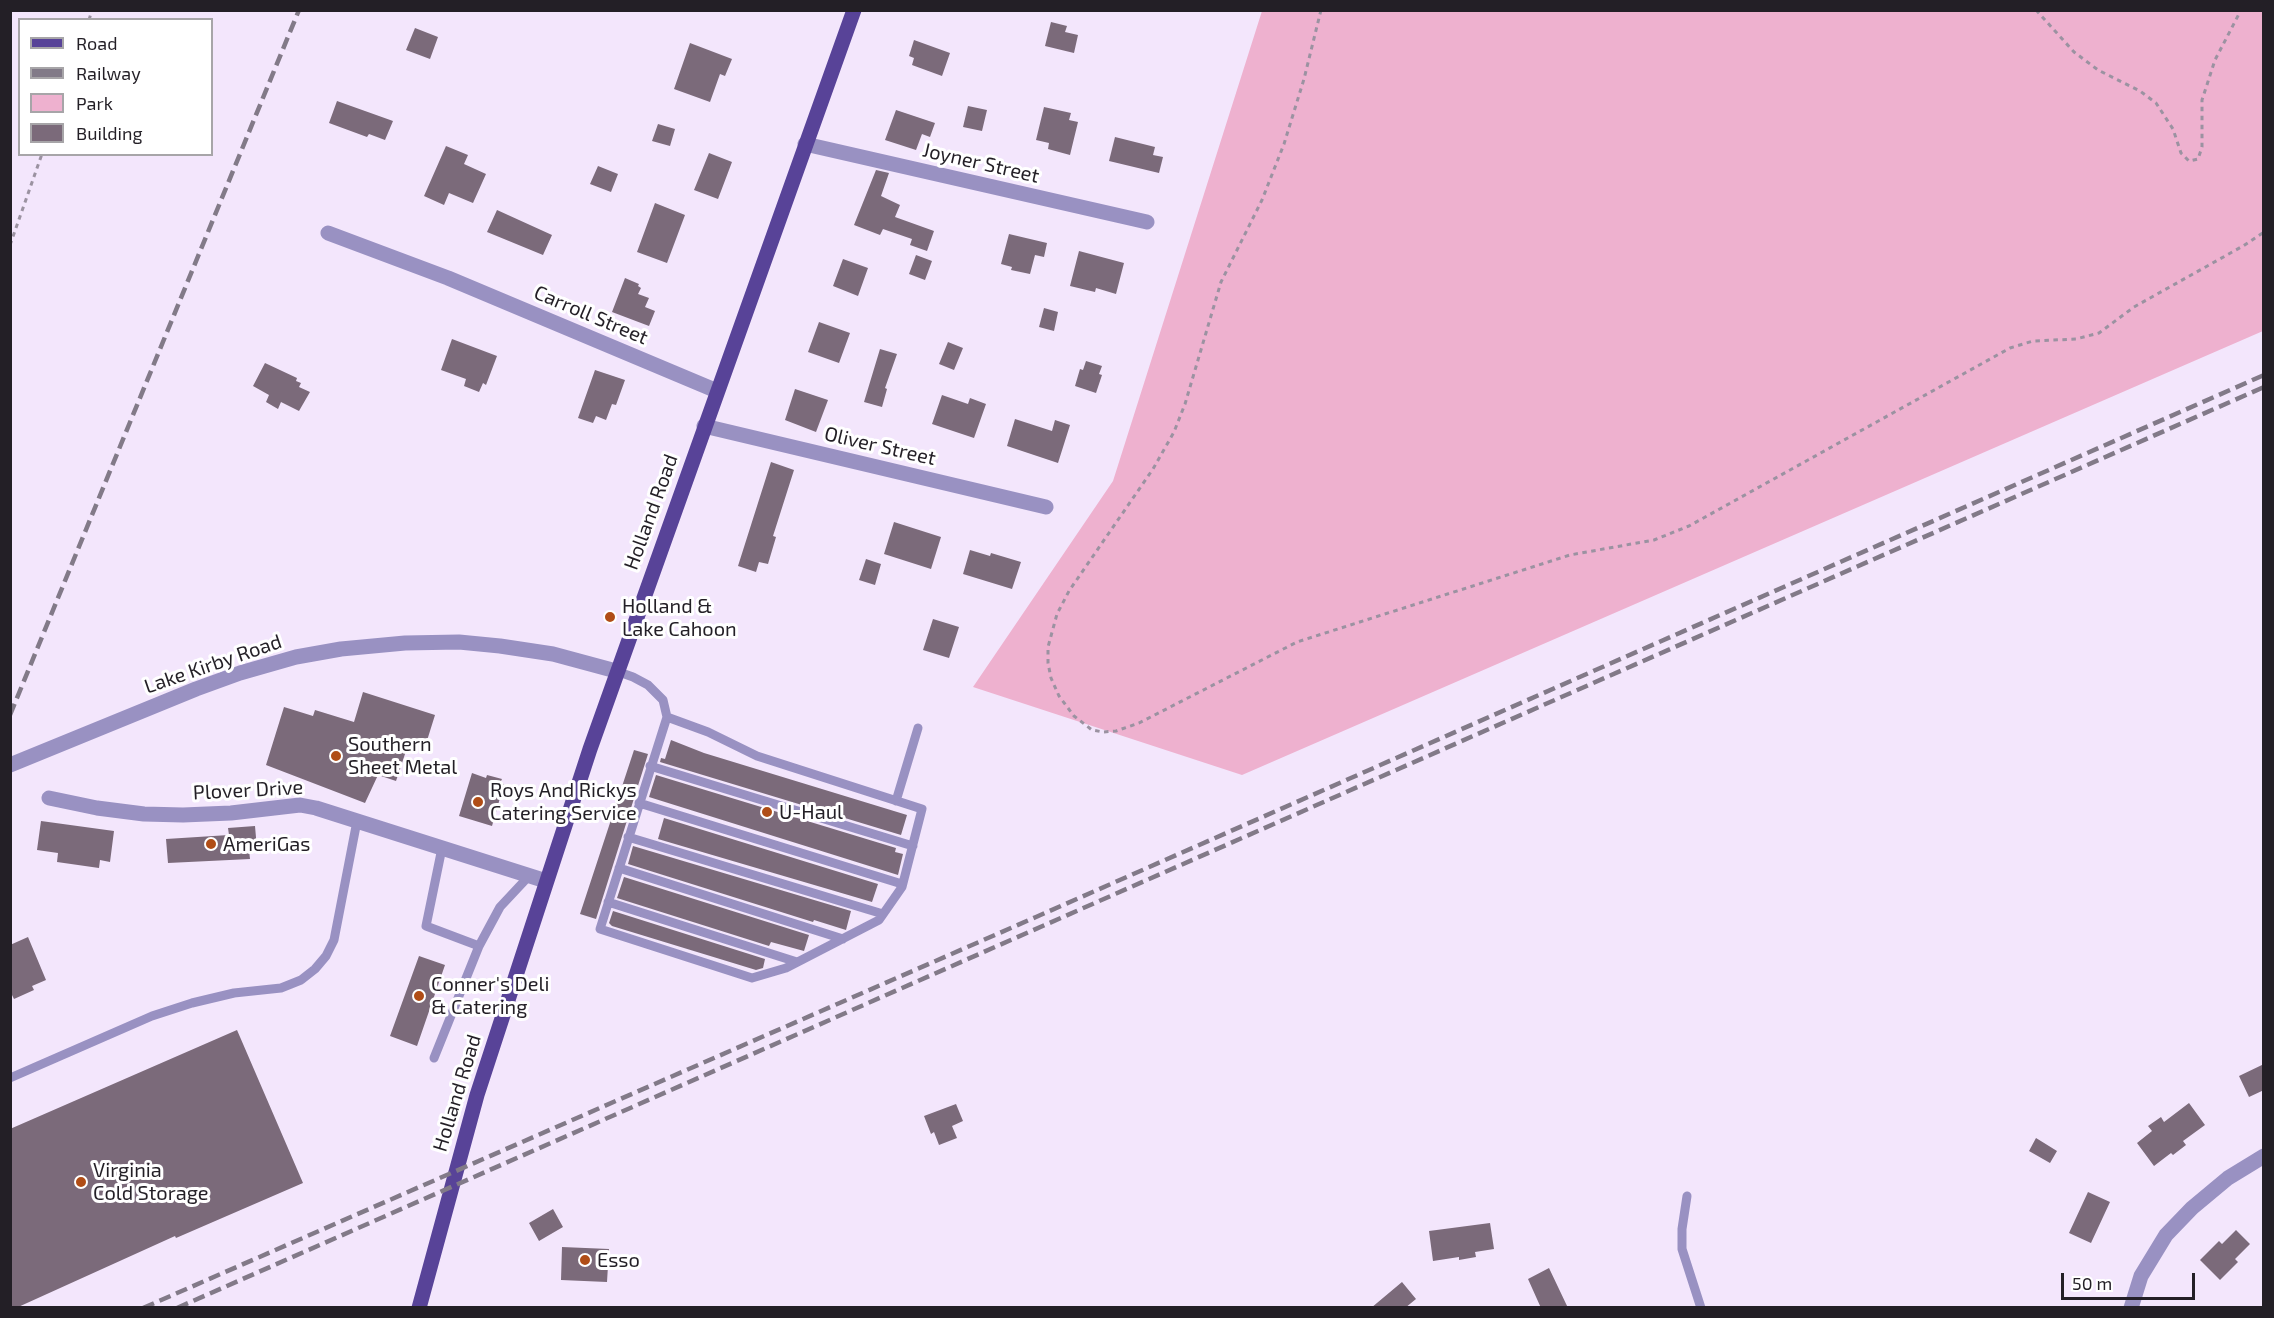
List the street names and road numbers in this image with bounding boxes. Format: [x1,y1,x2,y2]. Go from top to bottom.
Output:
street label: Joyner Street [920,138,1042,188]
street label: Carroll Street [530,280,652,350]
street label: Oliver Street [822,422,938,470]
street label: Holland Road [619,451,683,573]
street label: Lake Kirby Road [141,629,285,699]
street label: Plover Drive [192,775,304,805]
street label: Holland Road [428,1032,486,1154]

